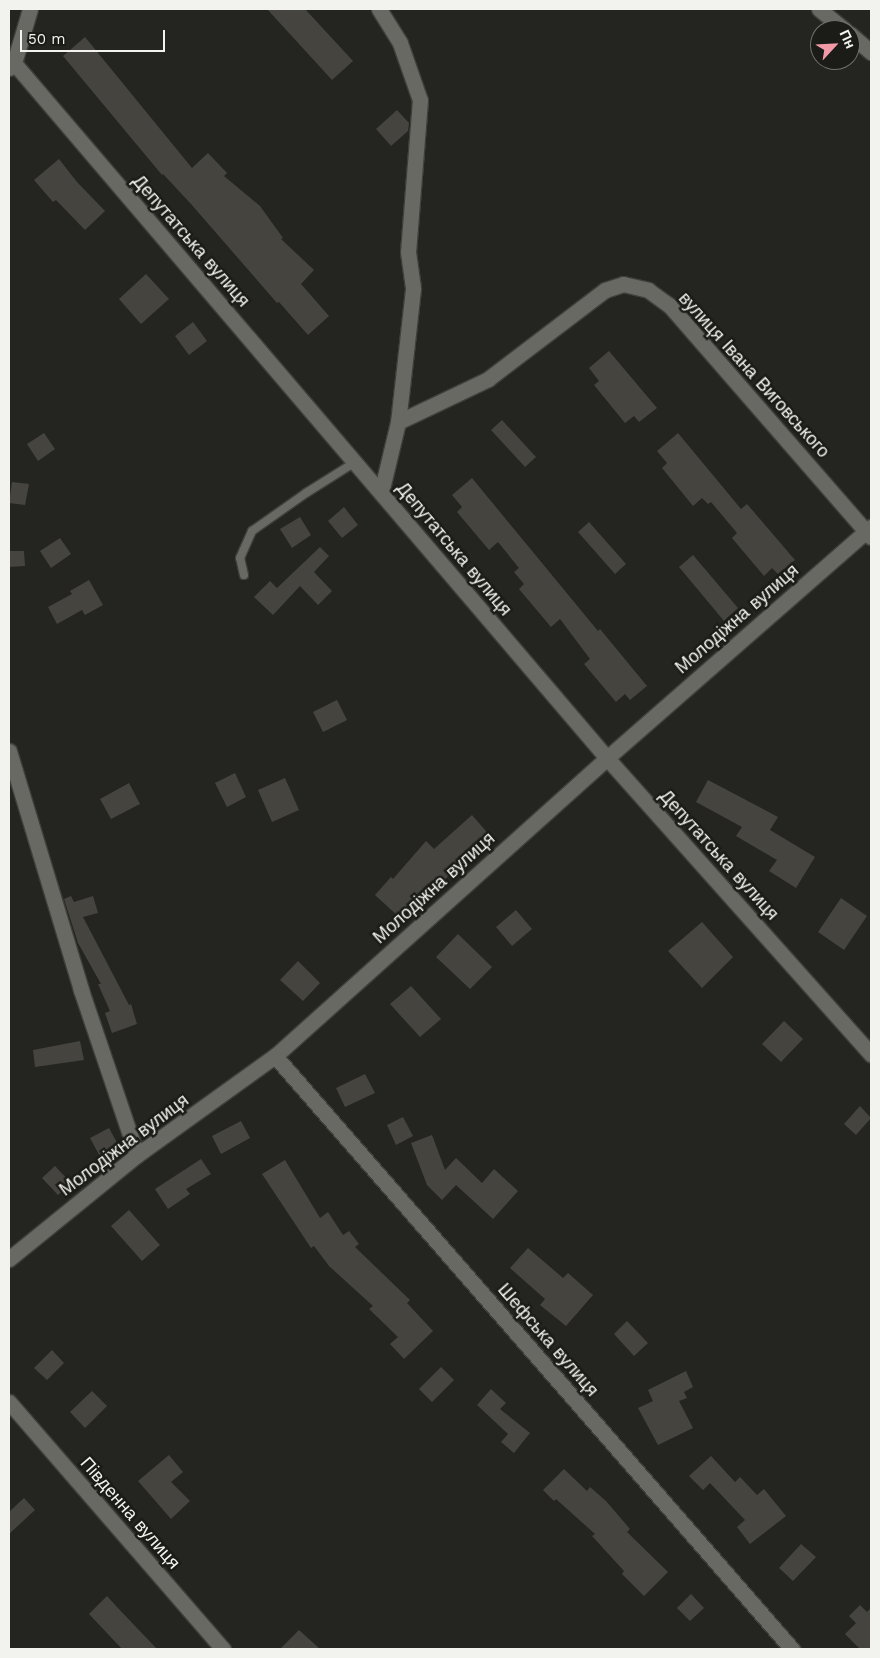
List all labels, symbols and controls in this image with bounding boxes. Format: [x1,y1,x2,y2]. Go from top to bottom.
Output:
scale bar [22,20,168,52]
north arrow [810,20,860,70]
text: Пн [837,27,859,51]
text: 50 m [28,30,65,48]
street label: Депутатська вулиця [128,171,254,311]
street label: вулиця Івана Виговського [674,288,834,462]
street label: Депутатська вулиця [392,478,516,620]
street label: Молодіжна вулиця [671,560,803,678]
street label: Депутатська вулиця [655,785,783,925]
street label: Молодіжна вулиця [369,828,499,948]
street label: Молодіжна вулиця [55,1089,193,1201]
street label: Шефська вулиця [493,1279,603,1401]
street label: Південна вулиця [76,1453,184,1573]

